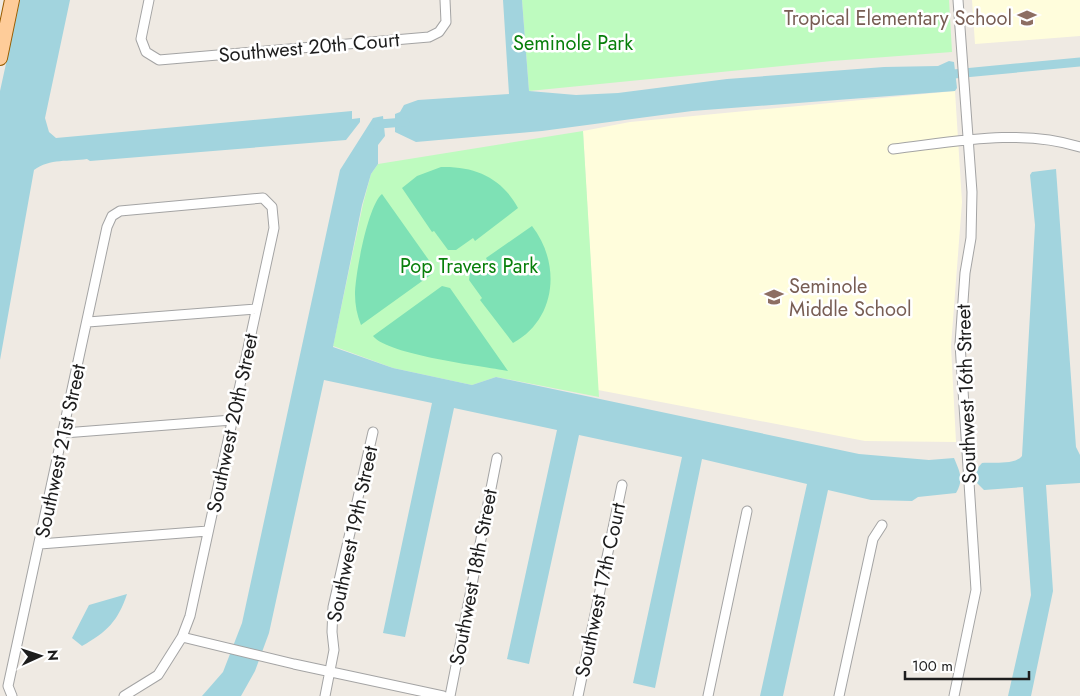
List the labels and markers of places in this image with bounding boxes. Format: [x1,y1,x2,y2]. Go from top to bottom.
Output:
place label: Tropical Elementary School [784,4,1012,33]
school or university icon: Tropical Elementary School [1016,7,1038,29]
place label: Seminole Middle School [789,272,912,324]
school or university icon: Seminole Middle School [763,286,785,308]

